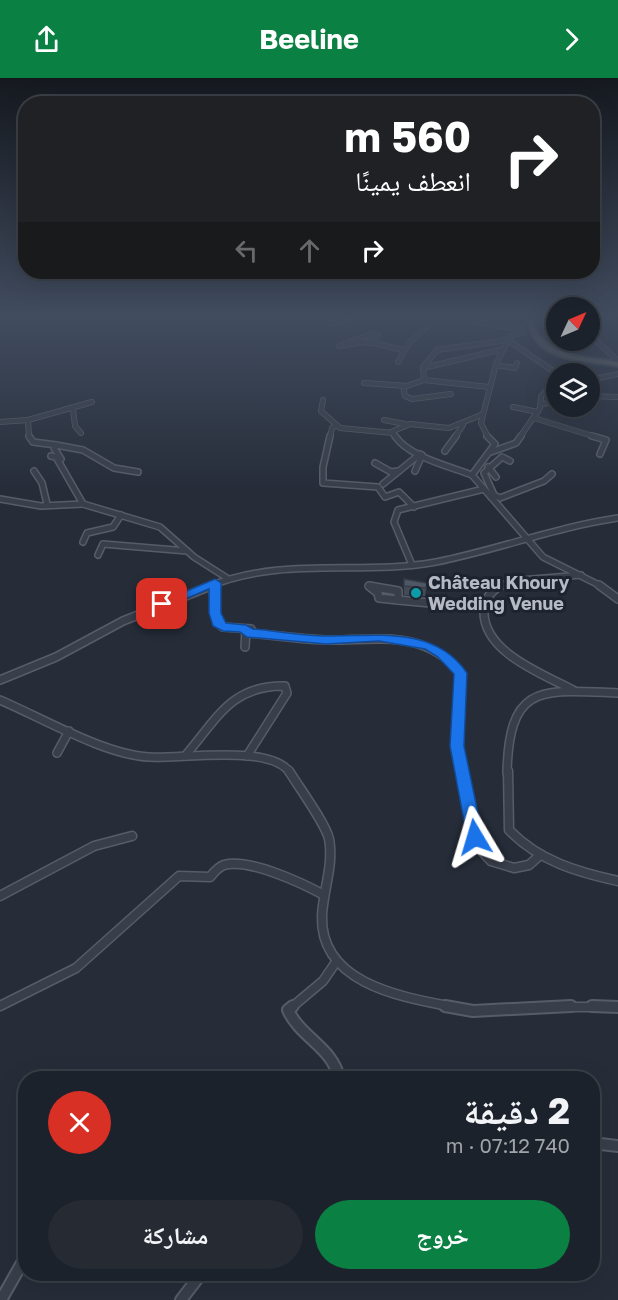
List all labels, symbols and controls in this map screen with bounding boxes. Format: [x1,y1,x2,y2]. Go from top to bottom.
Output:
icon: share [30,23,63,56]
text: Beeline [259,23,359,55]
icon: forward [555,23,588,56]
text: 560 m [344,111,471,161]
icon: right [492,120,570,198]
text: انعطف يمينًا [355,165,471,197]
icon: left [230,234,263,267]
icon: ahead [293,234,326,267]
icon: right [356,234,389,267]
north arrow [546,297,600,351]
map controls [546,297,600,417]
button: layers [546,363,600,417]
place label: Château Khoury Wedding Venue [428,571,569,614]
pin [136,578,187,629]
marker: Château Khoury Wedding Venue [409,586,423,600]
icon: arrive [145,587,178,620]
position arrow [443,805,507,869]
text: 2 دقيقة [463,1089,570,1132]
button: close [48,1091,111,1154]
text: 740 m · 07:12 [446,1133,570,1157]
button: مشاركة [48,1200,303,1269]
button: خروج [315,1200,570,1269]

